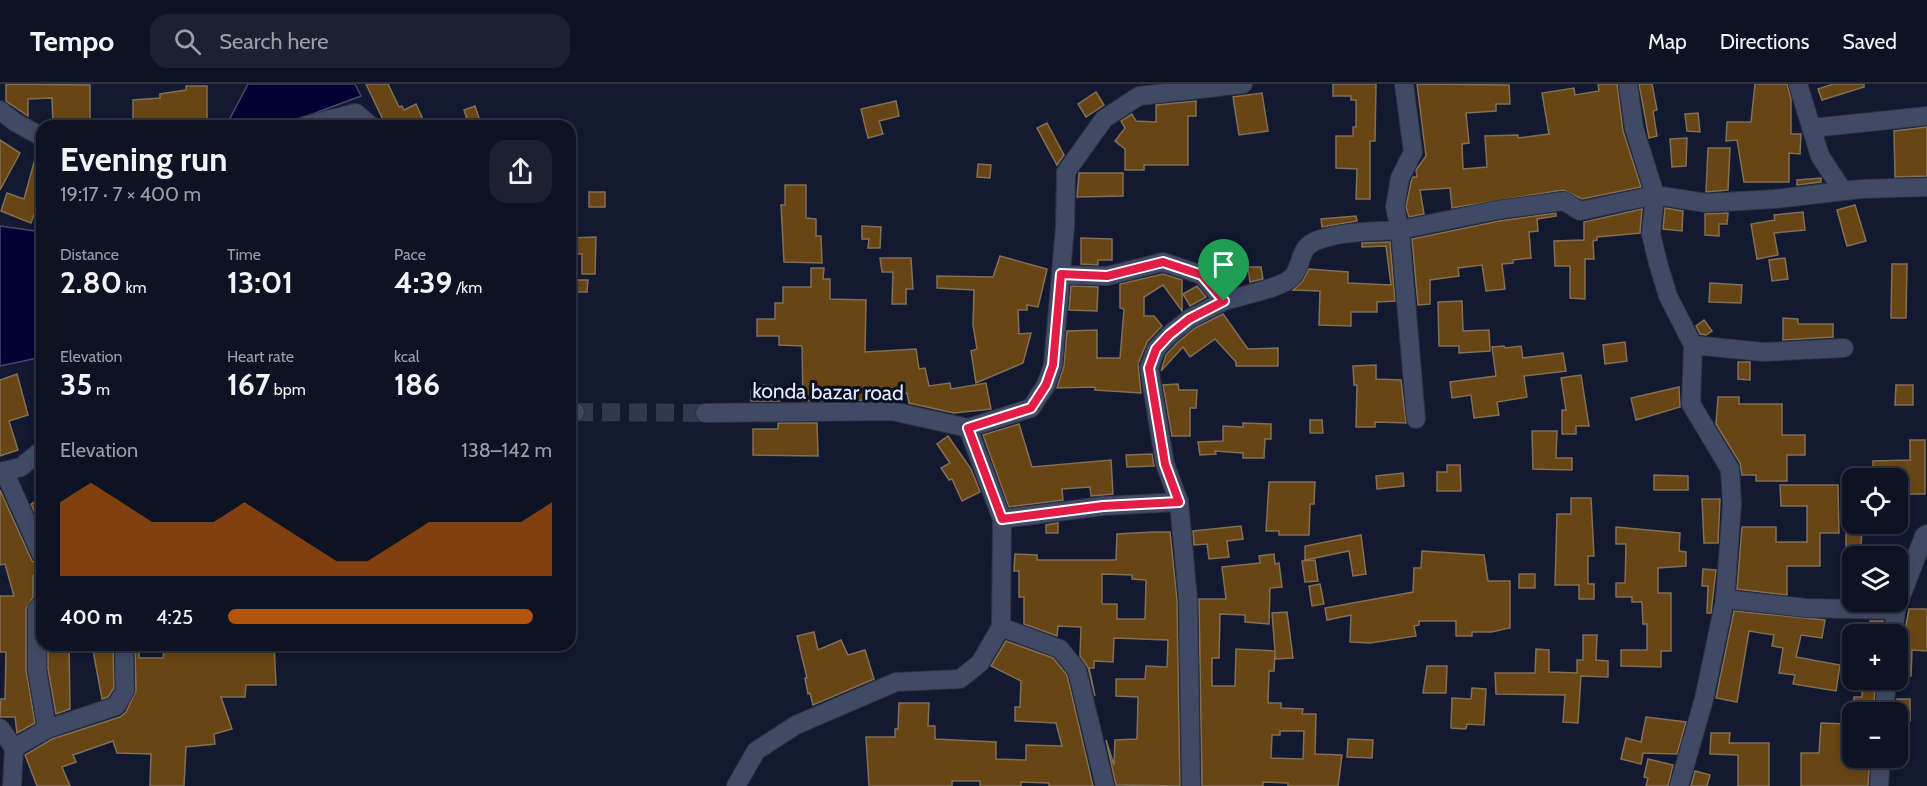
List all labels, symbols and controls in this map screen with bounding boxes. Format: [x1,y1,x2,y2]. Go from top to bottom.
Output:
search box [150,14,570,68]
text: Tempo [30,24,114,58]
icon: search [171,25,204,58]
text: Search here [219,28,329,55]
text: Map [1648,29,1687,54]
text: Directions [1720,29,1809,54]
text: Saved [1842,29,1897,54]
text: Evening run [60,139,227,179]
button: share [489,140,552,203]
text: 19:17 · 7 × 400 m [60,182,201,206]
pin [1198,239,1249,301]
text: Distance [60,245,119,264]
text: Time [227,245,261,264]
text: Pace [394,245,426,264]
icon: arrive [1207,248,1240,281]
text: 2.80 [60,264,122,301]
text: 13:01 [227,264,293,301]
text: 4:39 [394,264,452,301]
text: km [122,278,147,297]
text: /km [452,278,482,297]
text: Elevation [60,347,123,366]
text: Heart rate [227,347,294,366]
text: kcal [394,347,420,366]
text: 35 [60,366,92,403]
text: 167 [227,366,270,403]
text: 186 [394,366,440,403]
street label: konda bazar road [752,378,904,405]
text: m [92,380,110,399]
text: bpm [270,380,306,399]
text: Elevation [60,438,138,462]
text: 138–142 m [461,438,552,462]
map controls [1842,468,1908,768]
button: locate [1842,468,1908,534]
button: layers [1842,546,1908,612]
text: 400 m [60,605,123,629]
text: 4:25 [156,605,193,629]
button: + [1842,624,1908,690]
button: − [1842,702,1908,768]

